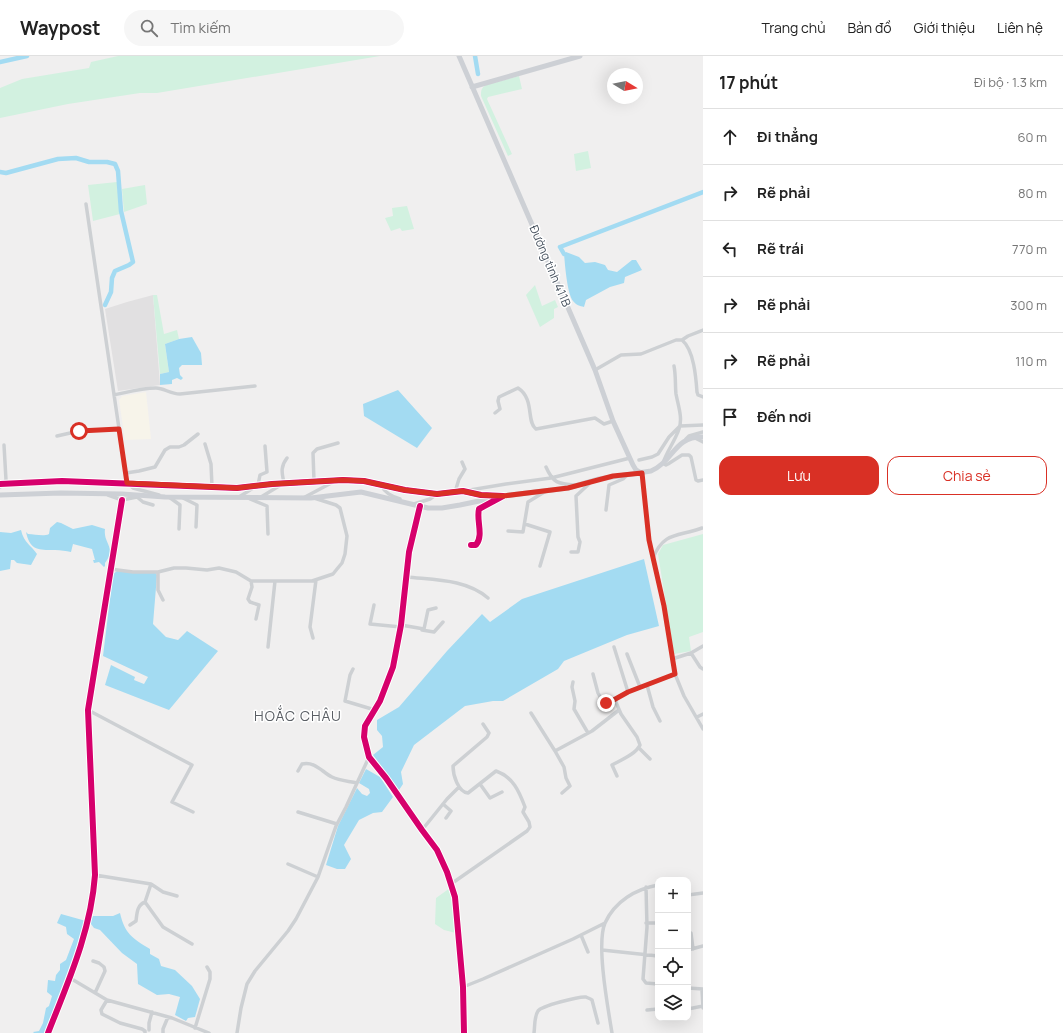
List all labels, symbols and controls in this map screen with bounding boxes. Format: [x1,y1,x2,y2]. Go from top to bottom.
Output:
search box [124,10,404,46]
text: Waypost [20,15,100,41]
icon: search [138,17,160,39]
text: Tìm kiếm [170,17,231,38]
text: Trang chủ [762,18,825,37]
text: Bản đồ [847,18,892,37]
text: Giới thiệu [914,18,975,37]
text: Liên hệ [997,18,1043,37]
north arrow [607,68,643,104]
text: 17 phút [719,71,778,94]
text: Đi bộ · 1.3 km [974,73,1047,91]
icon: ahead [719,126,741,148]
text: Đi thẳng [757,126,818,147]
text: 60 m [1017,128,1047,146]
icon: right [719,182,741,204]
text: Rẽ phải [757,182,810,203]
text: 80 m [1018,184,1047,202]
street label: Đường tỉnh 411B [526,222,575,309]
icon: left [719,238,741,260]
text: Rẽ trái [757,238,804,259]
text: 770 m [1012,240,1047,258]
icon: right [719,294,741,316]
text: Rẽ phải [757,294,810,315]
text: 300 m [1010,296,1047,314]
icon: right [719,350,741,372]
text: Rẽ phải [757,350,810,371]
text: 110 m [1015,352,1047,370]
icon: arrive [719,406,741,428]
text: Đến nơi [757,406,811,427]
route start [70,422,88,440]
button: Lưu [719,456,879,495]
button: Chia sẻ [887,456,1047,495]
route end [597,694,615,712]
district label: HOẮC CHÂU [254,705,342,725]
map controls [655,877,691,1021]
button: + [655,877,691,913]
button: − [655,913,691,949]
button: locate [655,949,691,985]
button: layers [655,985,691,1021]

